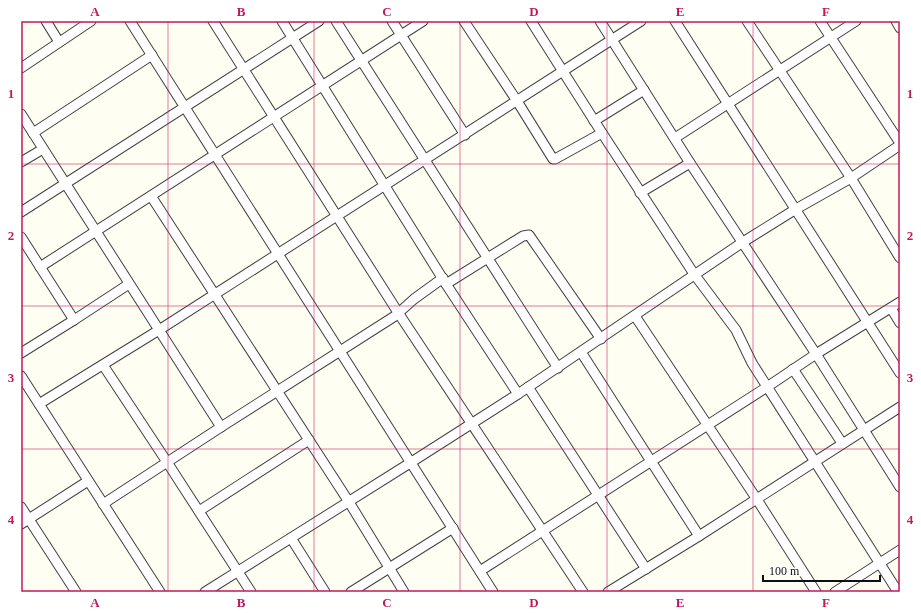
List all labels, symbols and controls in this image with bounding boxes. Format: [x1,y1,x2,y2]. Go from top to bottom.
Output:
text: A [90,4,100,19]
text: B [237,4,246,19]
text: C [382,4,392,19]
text: D [529,4,539,19]
text: E [676,4,684,19]
text: F [822,4,830,19]
text: 1 [8,86,14,101]
text: 1 [907,86,913,101]
text: 2 [8,228,14,243]
text: 2 [907,228,913,243]
text: 3 [8,370,15,385]
text: 3 [907,370,914,385]
text: 4 [8,512,15,527]
text: 4 [907,512,914,527]
scale bar [763,557,880,583]
text: 100 m [769,564,800,578]
text: A [90,595,100,610]
text: B [237,595,246,610]
text: C [382,595,392,610]
text: D [529,595,539,610]
text: E [676,595,684,610]
text: F [822,595,830,610]

